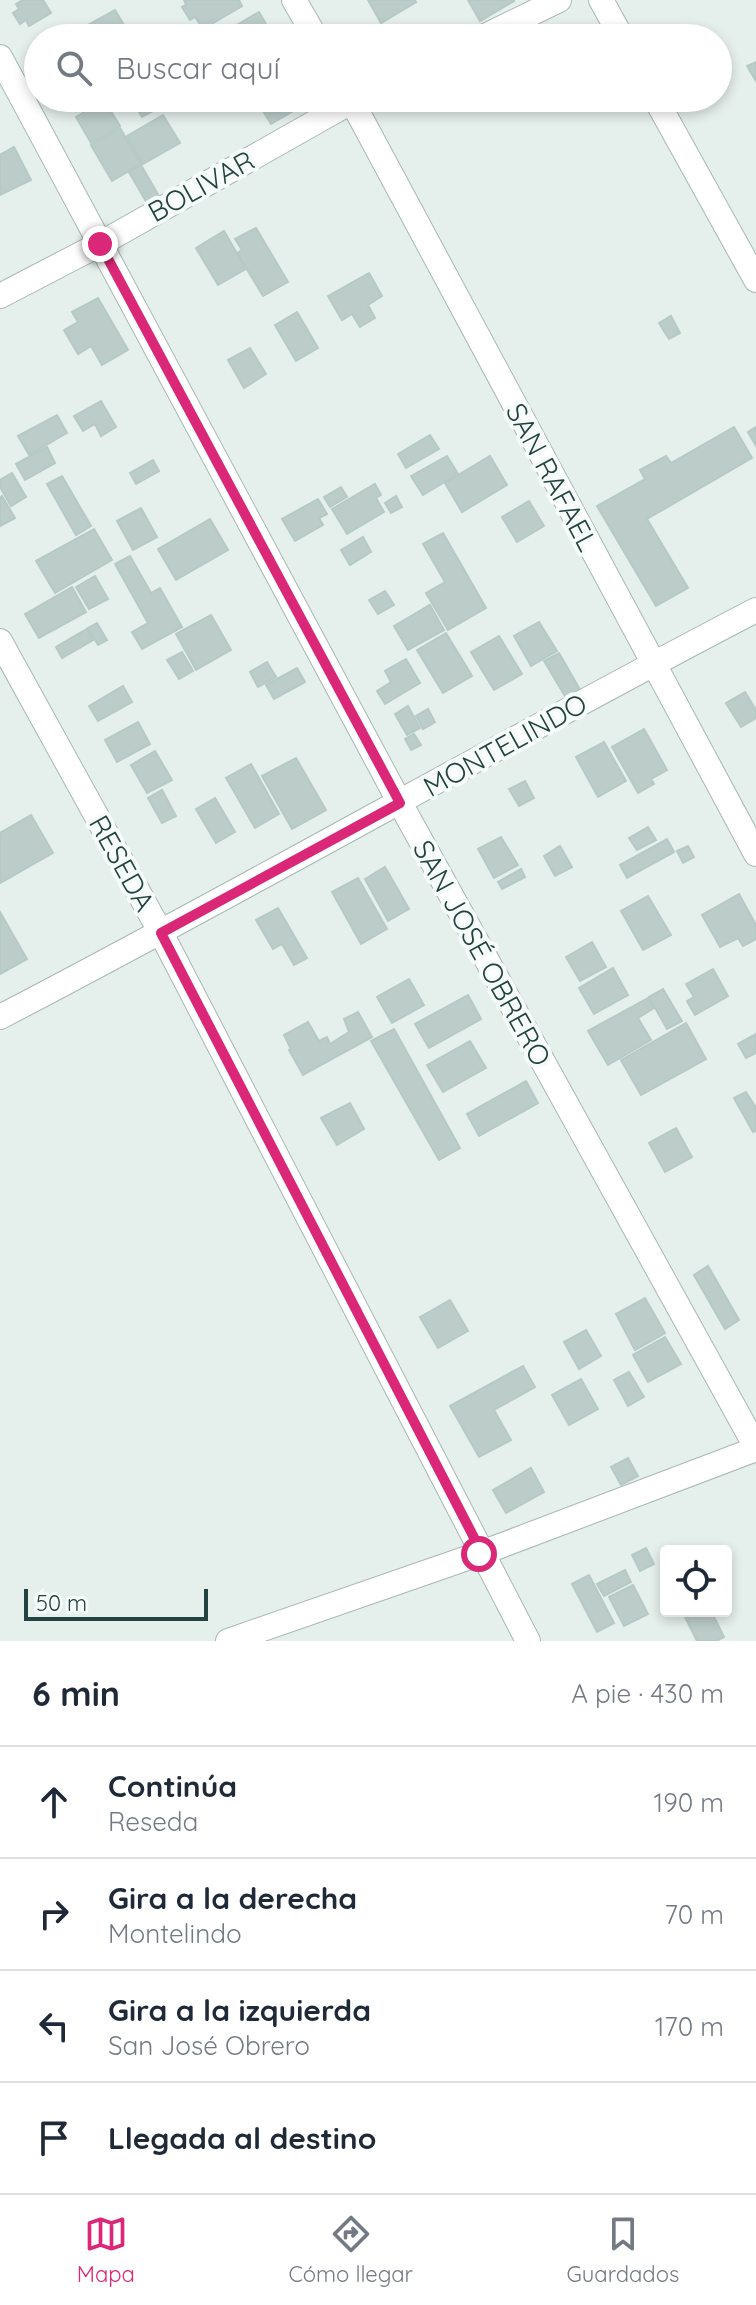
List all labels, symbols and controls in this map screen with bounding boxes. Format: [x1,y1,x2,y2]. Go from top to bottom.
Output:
search box [24,24,732,112]
icon: search [52,46,96,90]
text: Buscar aquí [116,49,280,87]
street label: BOLIVAR [141,142,260,229]
route end [82,226,118,262]
street label: SAN RAFAEL [499,397,606,557]
street label: MONTELINDO [417,685,593,804]
street label: RESEDA [82,809,163,917]
street label: SAN JOSÉ OBRERO [406,834,559,1072]
route start [461,1536,497,1572]
map controls [660,1545,732,1617]
button: locate [660,1545,732,1617]
scale bar [24,1585,208,1621]
text: 50 m [36,1589,87,1617]
text: 6 min [32,1672,120,1715]
text: A pie · 430 m [571,1677,724,1710]
text: Continúa [108,1767,237,1805]
icon: ahead [32,1780,76,1824]
text: 190 m [654,1786,724,1819]
text: Reseda [108,1805,198,1838]
text: Gira a la derecha [108,1879,357,1917]
icon: right [32,1892,76,1936]
text: 70 m [664,1898,724,1931]
text: Montelindo [108,1917,242,1950]
text: Gira a la izquierda [108,1991,371,2029]
icon: left [32,2004,76,2048]
text: 170 m [655,2010,724,2043]
text: San José Obrero [108,2029,310,2062]
icon: arrive [32,2116,76,2160]
text: Llegada al destino [108,2119,376,2157]
tab: Mapa [77,2212,135,2288]
tab: Cómo llegar [288,2212,413,2288]
tab: Guardados [567,2212,679,2288]

